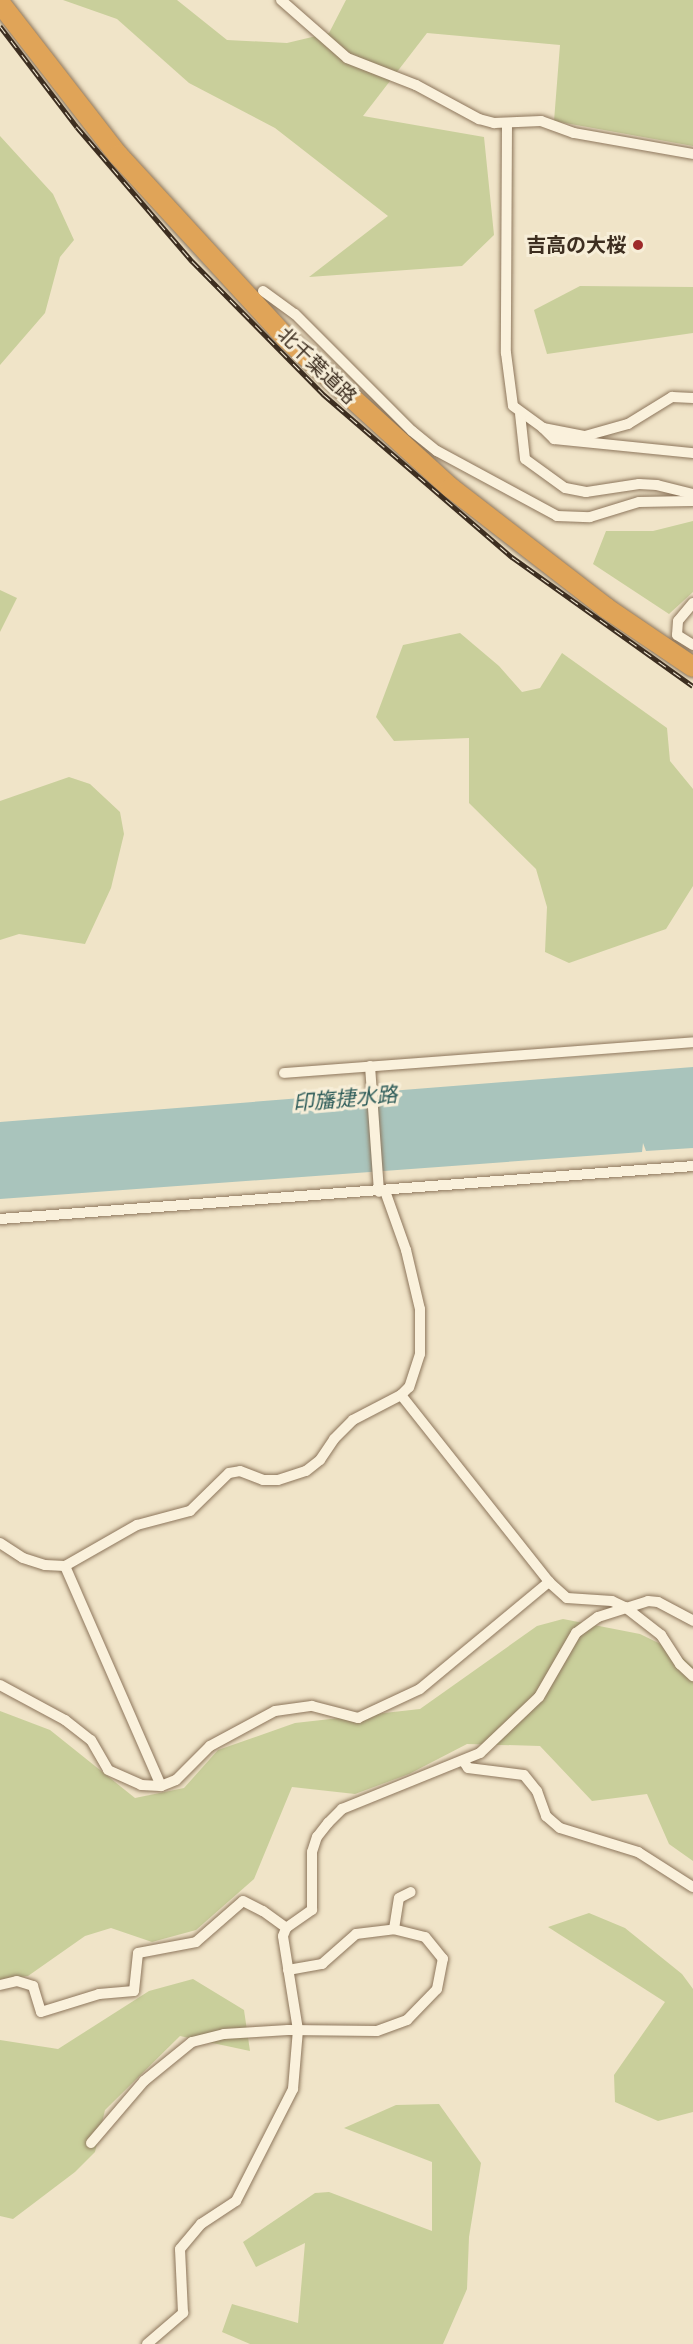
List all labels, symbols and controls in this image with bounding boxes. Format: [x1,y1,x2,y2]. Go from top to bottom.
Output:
place label: 吉高の大桜 [526,233,626,257]
marker: 吉高の大桜 [631,238,645,252]
street label: 北千葉道路 [273,323,361,409]
water label: 印旛捷水路 [292,1082,398,1116]

